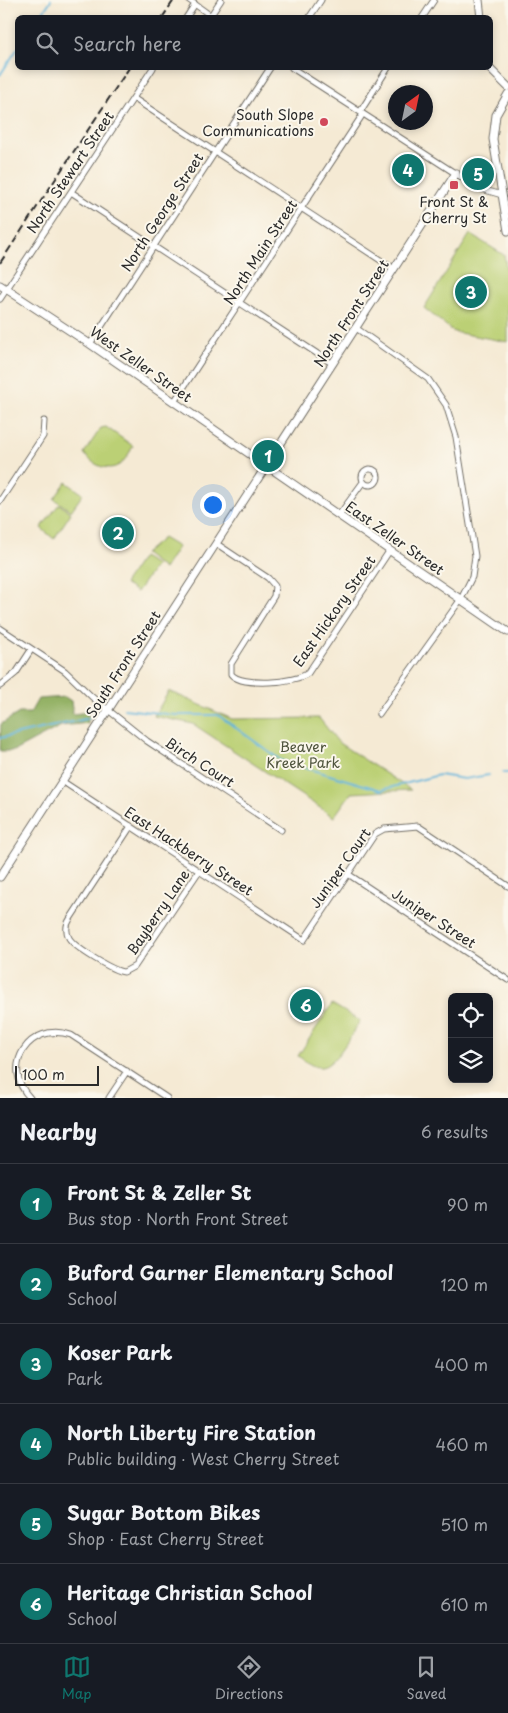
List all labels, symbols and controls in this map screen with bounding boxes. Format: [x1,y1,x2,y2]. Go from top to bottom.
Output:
search box [15,15,493,70]
icon: search [33,29,61,57]
text: Search here [73,29,182,57]
north arrow [388,85,433,130]
place label: South Slope Communications [202,104,314,141]
street label: North Stewart Street [21,106,119,237]
marker: South Slope Communications [318,116,330,128]
street label: North George Street [116,148,208,275]
pin: 4 [392,151,424,189]
pin: 5 [462,155,494,193]
marker: Front St & Cherry St [448,179,460,191]
place label: Front St & Cherry St [419,191,489,228]
street label: North Main Street [218,195,302,309]
street label: North Front Street [308,255,394,371]
pin: 3 [455,273,487,311]
street label: West Zeller Street [86,321,197,407]
pin: 1 [252,437,284,475]
your location [200,492,226,518]
street label: East Zeller Street [341,496,449,580]
pin: 2 [102,514,134,552]
street label: East Hickory Street [288,551,381,671]
street label: South Front Street [80,606,166,722]
street label: Birch Court [161,732,239,792]
park label: Beaver Kreek Park [266,736,341,773]
street label: East Hackberry Street [120,801,258,901]
street label: Juniper Court [304,823,376,912]
street label: Bayberry Lane [121,865,195,959]
street label: Juniper Street [388,883,481,953]
pin: 6 [290,986,322,1024]
map controls [448,993,493,1083]
button: locate [448,993,493,1038]
button: layers [448,1038,493,1083]
scale bar [15,1063,99,1086]
text: 100 m [22,1064,65,1085]
text: Nearby [20,1115,97,1147]
text: 6 results [421,1119,488,1143]
text: Front St & Zeller St [67,1178,252,1206]
text: 1 [32,1192,40,1216]
text: 90 m [447,1192,488,1216]
text: Bus stop · North Front Street [67,1206,288,1230]
text: Buford Garner Elementary School [67,1258,393,1286]
text: 2 [30,1272,42,1296]
text: 120 m [441,1272,488,1296]
text: School [67,1286,117,1310]
text: Koser Park [67,1338,173,1366]
text: 3 [31,1352,41,1376]
text: 400 m [435,1352,488,1376]
text: Park [67,1366,103,1390]
text: North Liberty Fire Station [67,1418,316,1446]
text: 4 [31,1432,41,1456]
text: 460 m [436,1432,488,1456]
text: Public building · West Cherry Street [67,1446,339,1470]
text: Sugar Bottom Bikes [67,1498,260,1526]
text: 5 [31,1512,41,1536]
text: 510 m [440,1512,488,1536]
text: Shop · East Cherry Street [67,1526,264,1550]
text: Heritage Christian School [67,1578,313,1606]
text: 6 [30,1592,42,1616]
text: 610 m [440,1592,488,1616]
text: School [67,1606,117,1630]
tab: Map [62,1653,92,1704]
tab: Directions [215,1653,283,1704]
tab: Saved [407,1653,446,1704]

